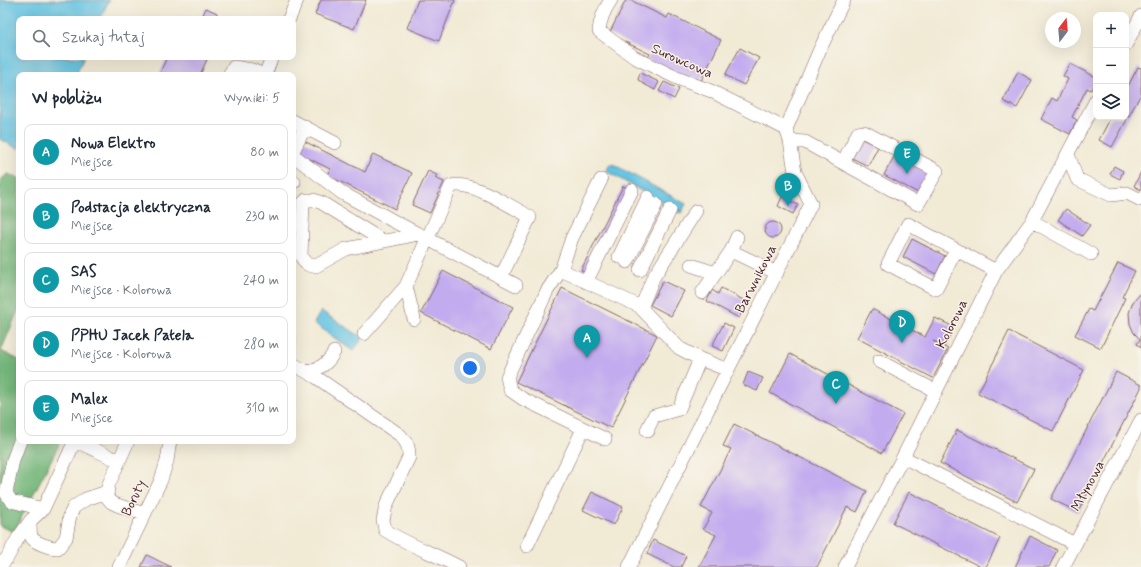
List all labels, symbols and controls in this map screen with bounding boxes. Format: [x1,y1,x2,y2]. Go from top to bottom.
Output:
north arrow [1045,12,1081,48]
map controls [1093,12,1129,120]
button: + [1093,12,1129,48]
search box [16,16,296,60]
icon: search [30,27,52,49]
text: Szukaj tutaj [62,28,145,48]
street label: Surowcowa [649,40,716,83]
button: − [1093,48,1129,84]
button: layers [1093,84,1129,120]
text: W pobliżu [32,87,101,109]
text: Wyniki: 5 [224,90,280,107]
text: Nowa Elektro [71,134,155,154]
pin: E [894,141,920,174]
text: A [42,144,50,161]
text: 80 m [250,144,279,161]
text: Miejsce [71,154,113,171]
pin: B [775,173,801,206]
text: Podstacja elektryczna [71,198,211,218]
text: B [42,208,50,225]
text: 230 m [245,208,279,225]
text: Miejsce [71,218,113,235]
street label: Barwnikowa [731,242,781,316]
text: SAS [71,262,97,282]
text: C [41,272,51,289]
text: 240 m [243,272,279,289]
text: Miejsce · Kolorowa [71,282,172,299]
street label: Kolorowa [932,296,972,352]
pin: D [889,310,915,343]
pin: A [574,325,600,358]
text: PPHU Jacek Patela [71,326,194,346]
text: D [42,336,50,353]
text: 280 m [244,336,279,353]
text: Miejsce · Kolorowa [71,346,172,363]
your location [460,358,480,378]
pin: C [823,371,849,404]
text: Malex [71,390,108,410]
text: E [42,400,50,417]
text: 310 m [246,400,279,417]
text: Miejsce [71,410,113,427]
street label: Młynowa [1067,457,1109,515]
street label: Boruty [117,477,151,519]

